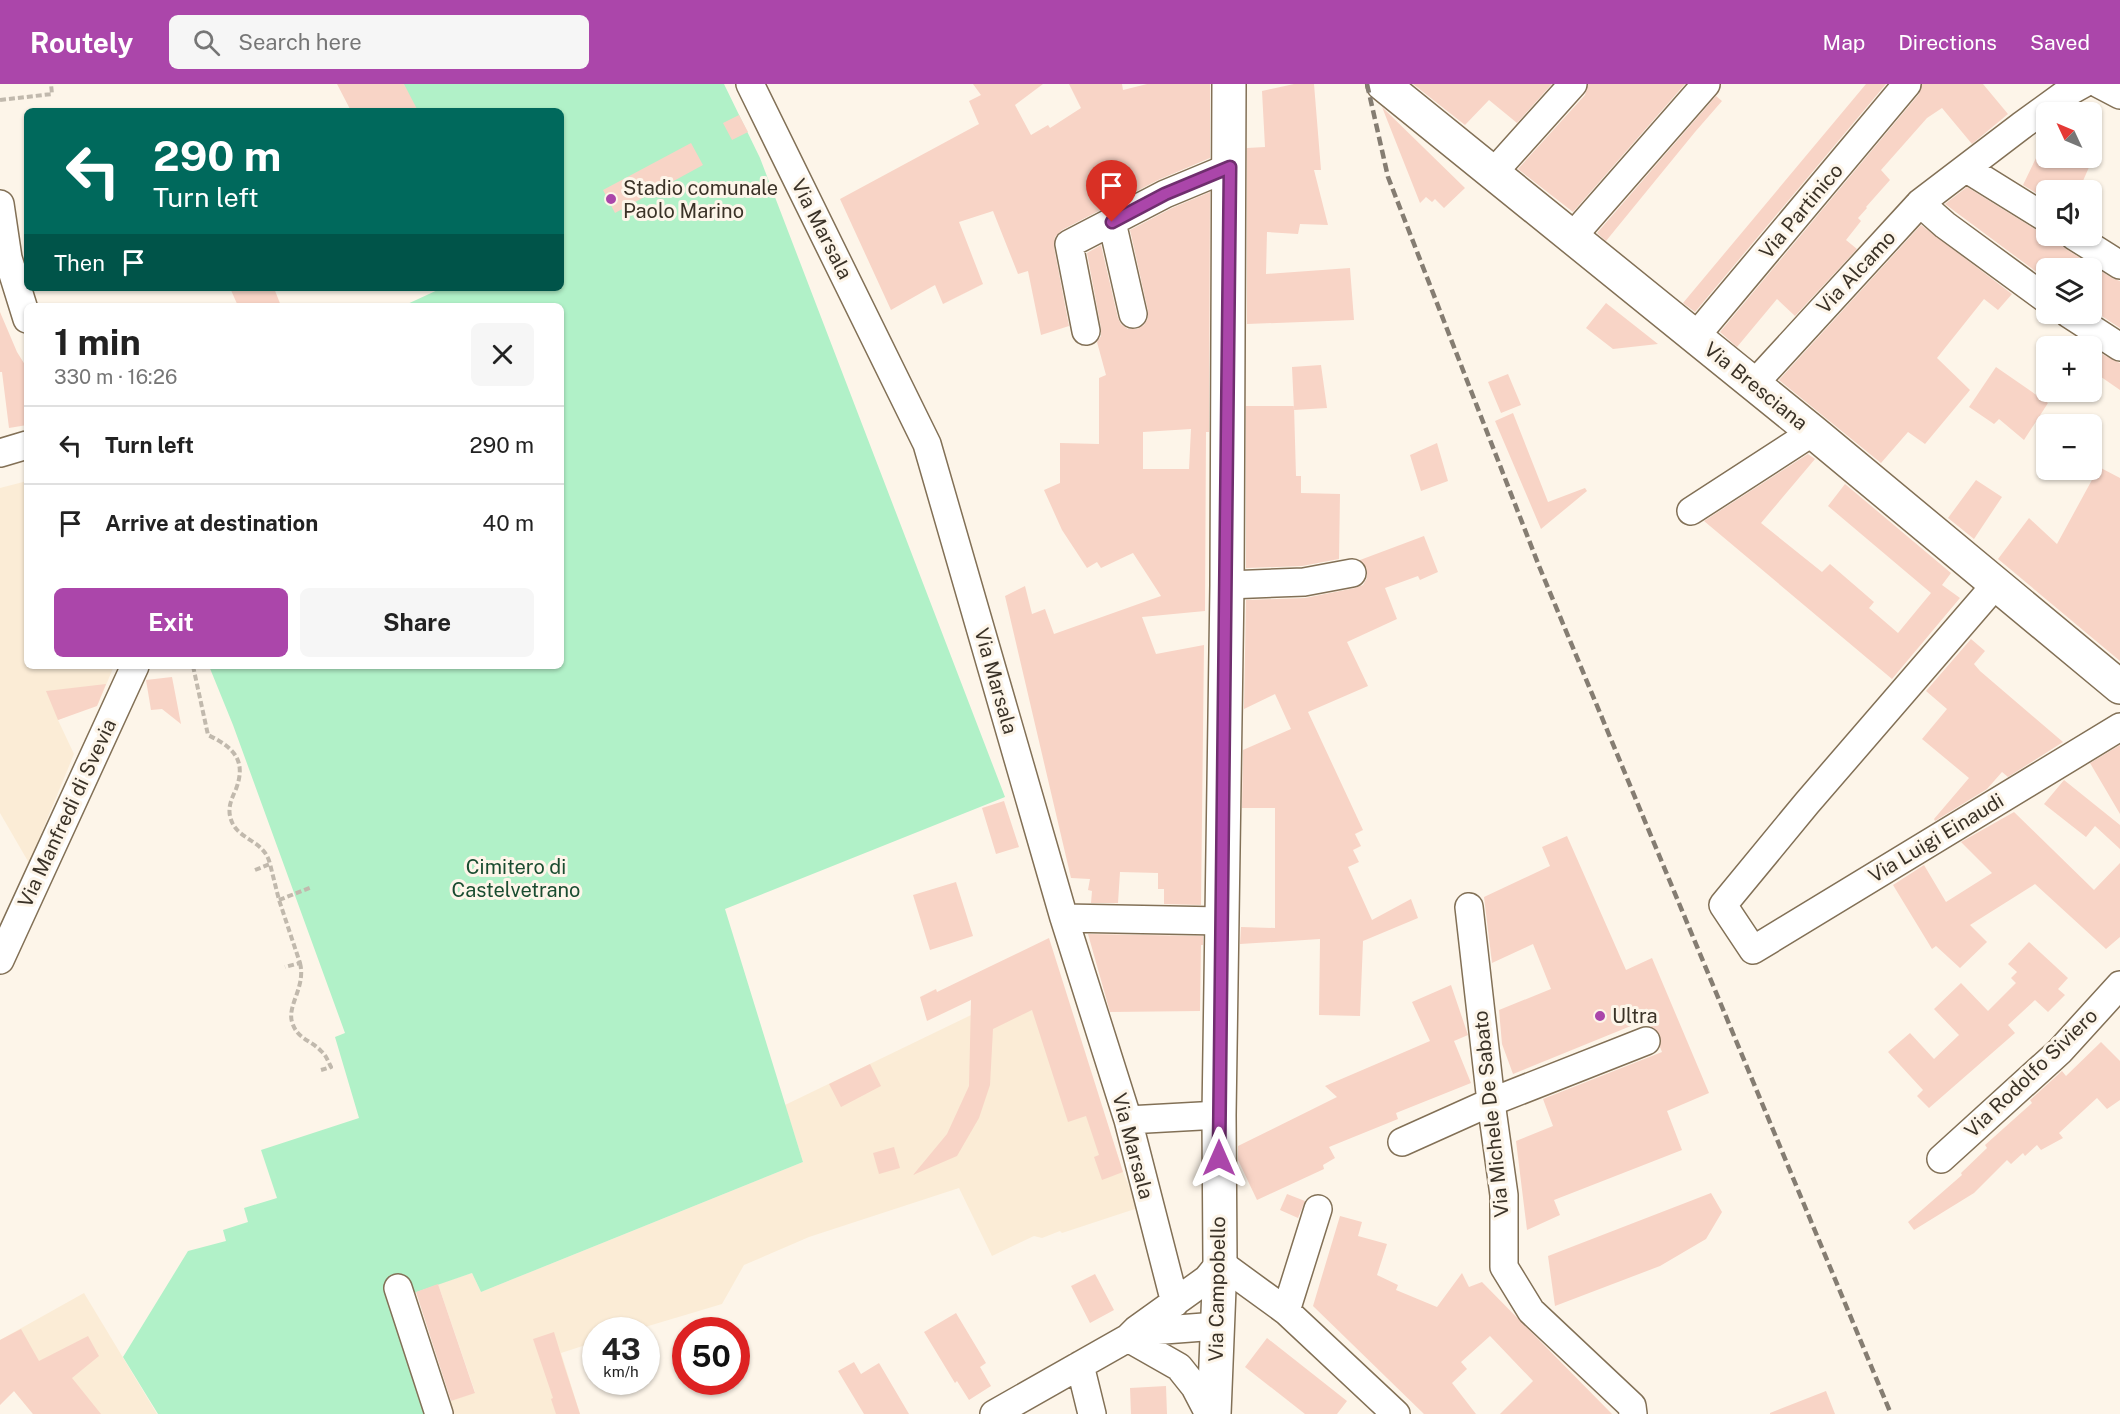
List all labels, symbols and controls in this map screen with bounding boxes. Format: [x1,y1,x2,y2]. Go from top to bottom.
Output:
search box [169,15,589,69]
text: Routely [30,26,133,59]
icon: search [190,26,223,59]
text: Search here [238,29,362,55]
text: Map [1823,30,1865,55]
text: Directions [1898,30,1997,55]
text: Saved [2030,30,2090,55]
north arrow [2036,102,2102,168]
map controls [2036,102,2102,480]
text: 290 m [153,131,281,180]
icon: left [54,132,132,210]
street label: Via Partinico [1754,159,1848,263]
pin [1086,160,1137,222]
icon: arrive [1095,169,1128,202]
street label: Via Marsala [787,175,857,283]
place label: Stadio comunale Paolo Marino [623,176,778,223]
button: sound [2036,180,2102,246]
text: Turn left [153,181,259,213]
marker: Stadio comunale Paolo Marino [604,192,618,206]
street label: Via Alcamo [1812,226,1900,318]
icon: arrive [117,246,150,279]
text: Then [54,250,105,276]
button: layers [2036,258,2102,324]
text: 1 min [54,321,141,363]
button: close [471,323,534,386]
button: + [2036,336,2102,402]
street label: Via Bresciana [1699,337,1813,435]
text: 330 m · 16:26 [54,365,177,389]
button: − [2036,414,2102,480]
icon: left [54,429,87,462]
text: Turn left [105,432,194,458]
text: 290 m [469,432,534,458]
icon: arrive [54,507,87,540]
text: Arrive at destination [105,510,318,536]
text: 40 m [482,510,534,536]
button: Exit [54,588,288,657]
button: Share [300,588,534,657]
street label: Via Marsala [969,625,1023,737]
street label: Via Manfredi di Svevia [13,715,121,911]
street label: Via Luigi Einaudi [1864,788,2008,888]
park label: Cimitero di Castelvetrano [452,855,580,902]
place label: Ultra [1612,1004,1658,1028]
street label: Via Rodolfo Siviero [1960,1004,2102,1142]
street label: Via Michele De Sabato [1468,1009,1514,1219]
marker: Ultra [1593,1009,1607,1023]
street label: Via Marsala [1107,1090,1159,1202]
position arrow [1187,1126,1251,1190]
street label: Via Campobello [1204,1216,1230,1362]
speed limit sign: 50 [672,1317,750,1395]
text: 43 [601,1331,641,1367]
text: km/h [603,1363,639,1380]

